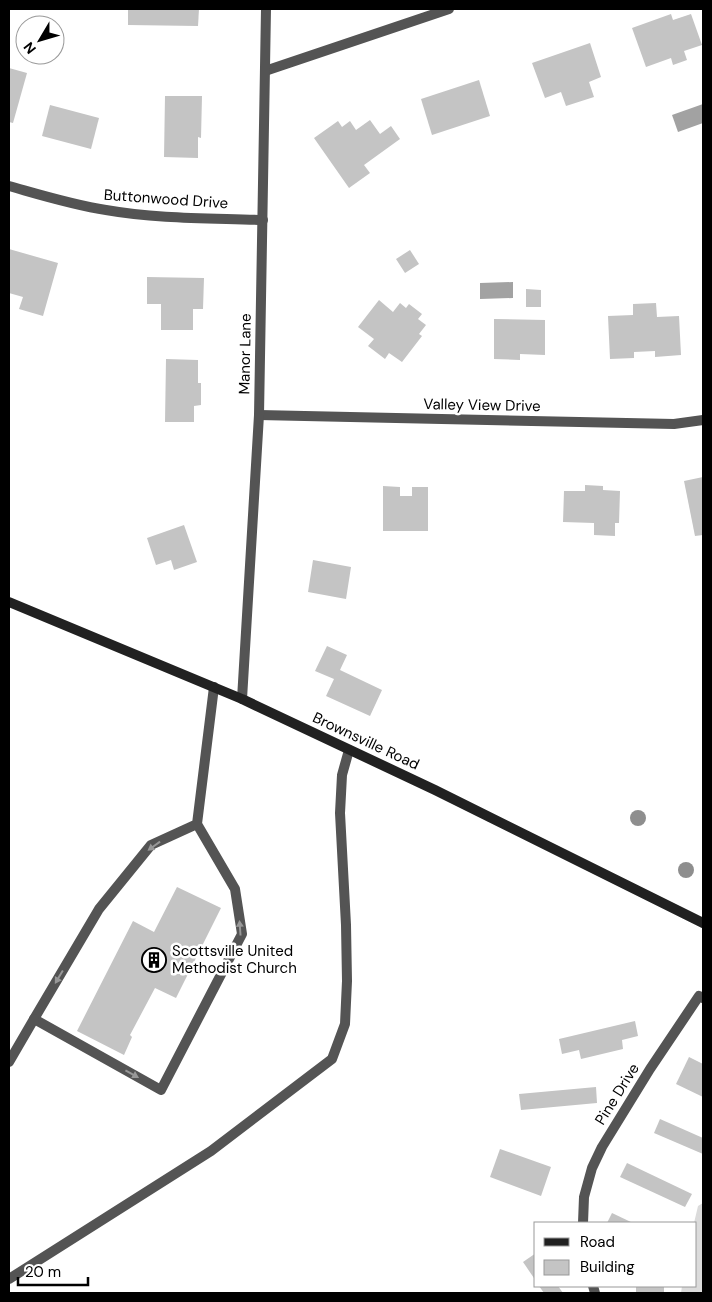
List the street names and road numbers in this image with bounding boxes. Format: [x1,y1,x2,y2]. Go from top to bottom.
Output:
street label: Buttonwood Drive [103,185,229,213]
street label: Manor Lane [234,313,256,395]
street label: Valley View Drive [423,394,541,416]
street label: Brownsville Road [309,707,423,775]
street label: Pine Drive [590,1059,644,1129]

